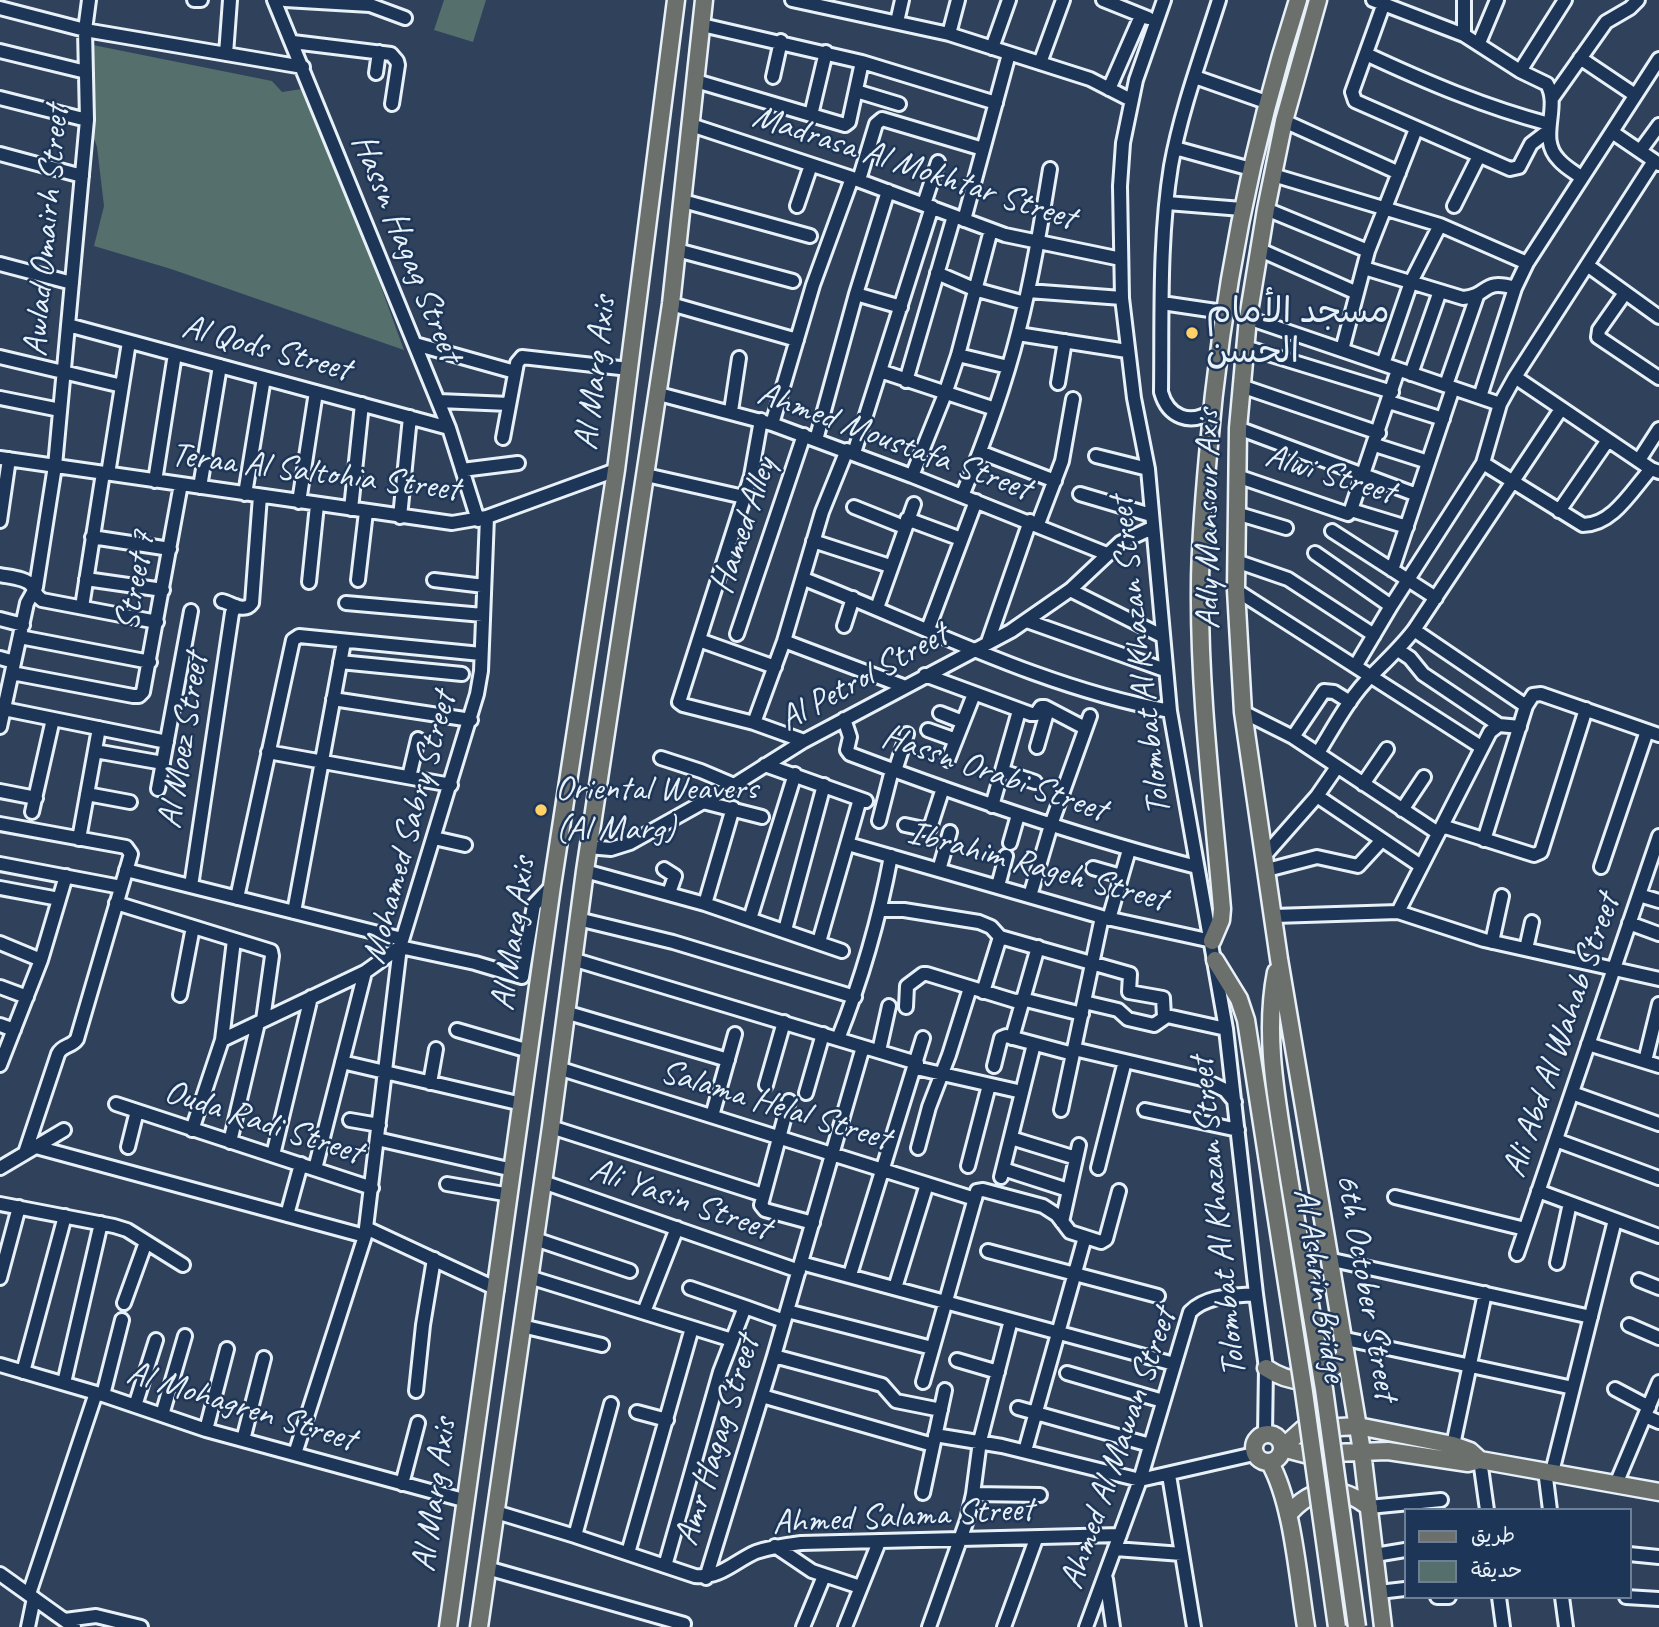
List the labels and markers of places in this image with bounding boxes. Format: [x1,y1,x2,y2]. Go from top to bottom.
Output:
place label: مسجد الأمام الحسن [1206,292,1390,374]
marker: مسجد الأمام الحسن [1184,325,1200,341]
place label: Oriental Weavers (Al Marg) [555,769,758,851]
marker: Oriental Weavers (Al Marg) [533,802,549,818]

